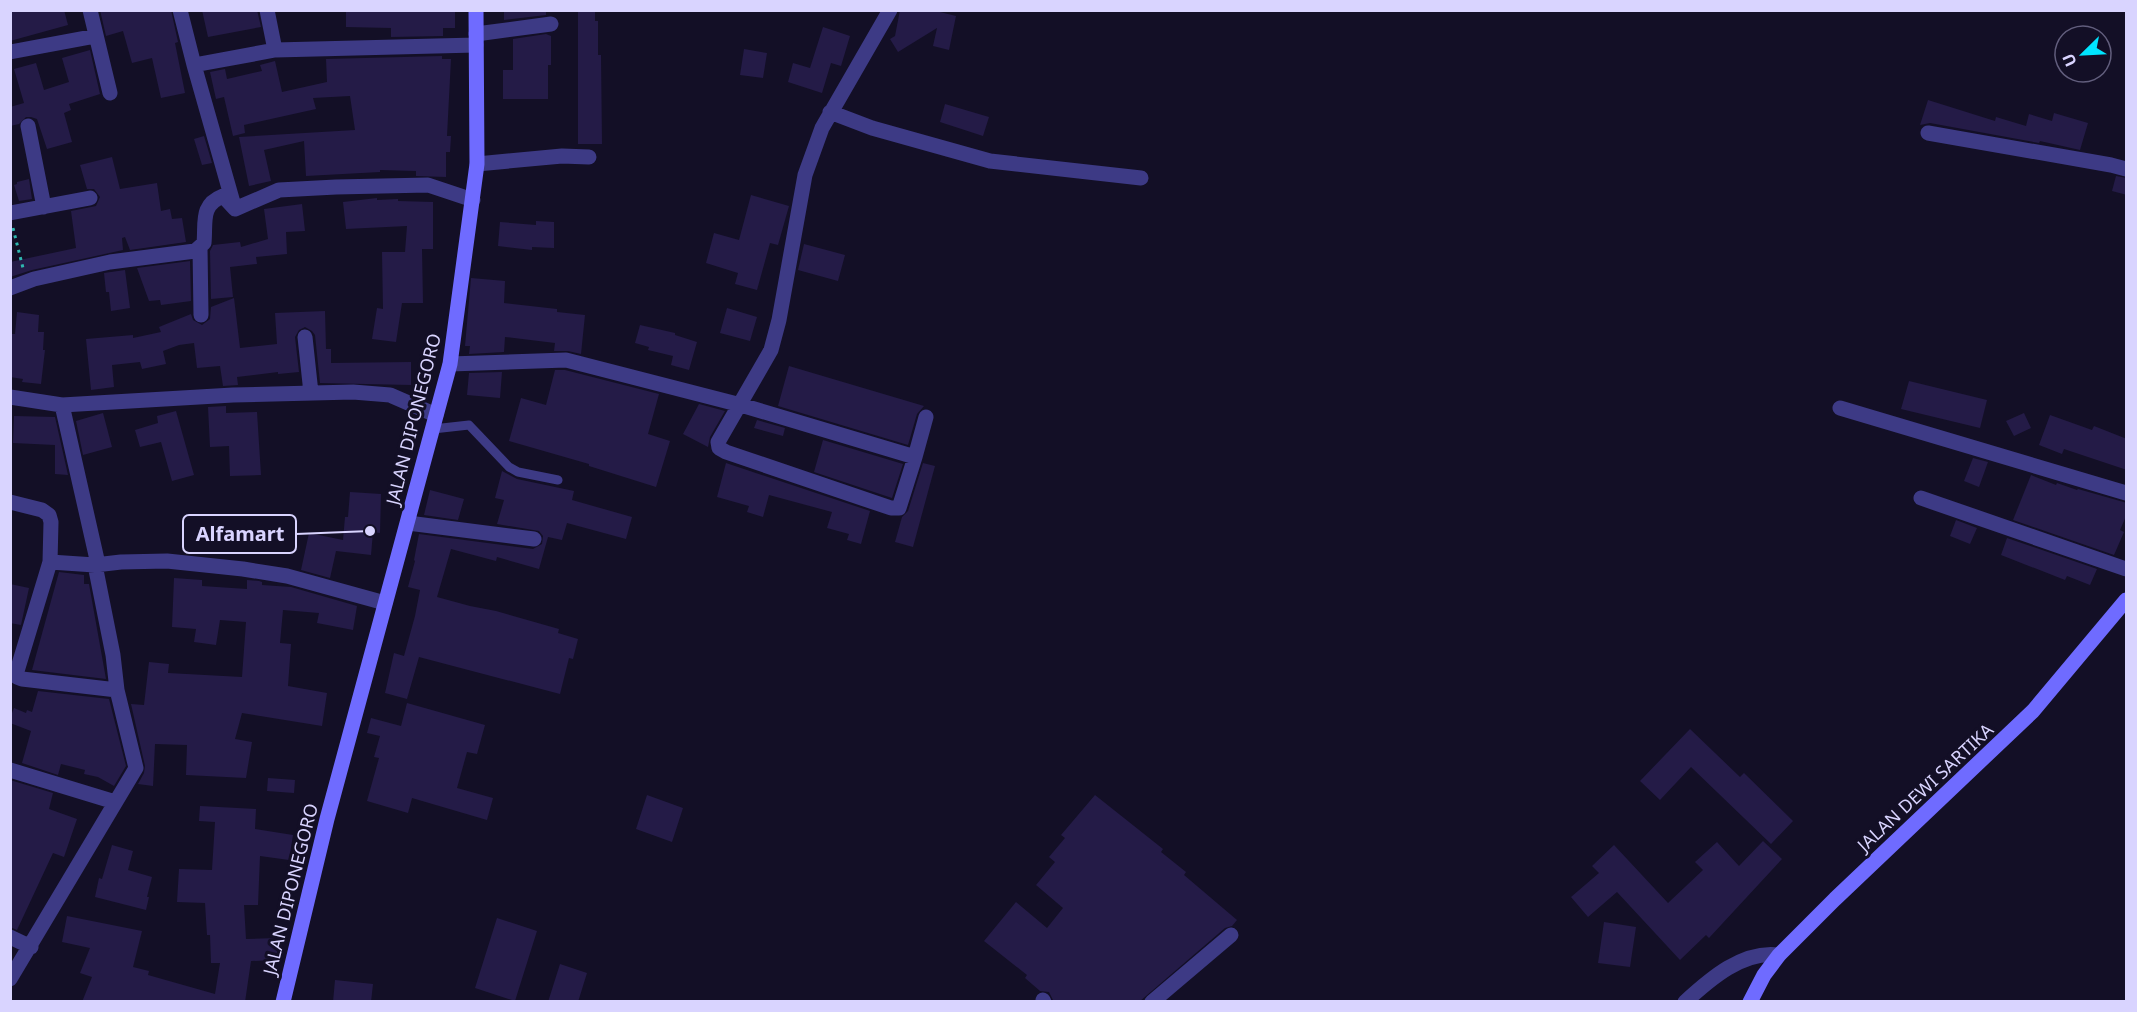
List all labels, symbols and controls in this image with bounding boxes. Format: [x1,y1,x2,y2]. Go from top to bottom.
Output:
north arrow [2053,24,2113,84]
text: U [2057,50,2082,70]
street label: JALAN DIPONEGORO [380,331,446,509]
callout: Alfamart [183,515,296,553]
text: Alfamart [196,520,285,547]
street label: JALAN DEWI SARTIKA [1850,717,1999,858]
street label: JALAN DIPONEGORO [257,801,323,979]

